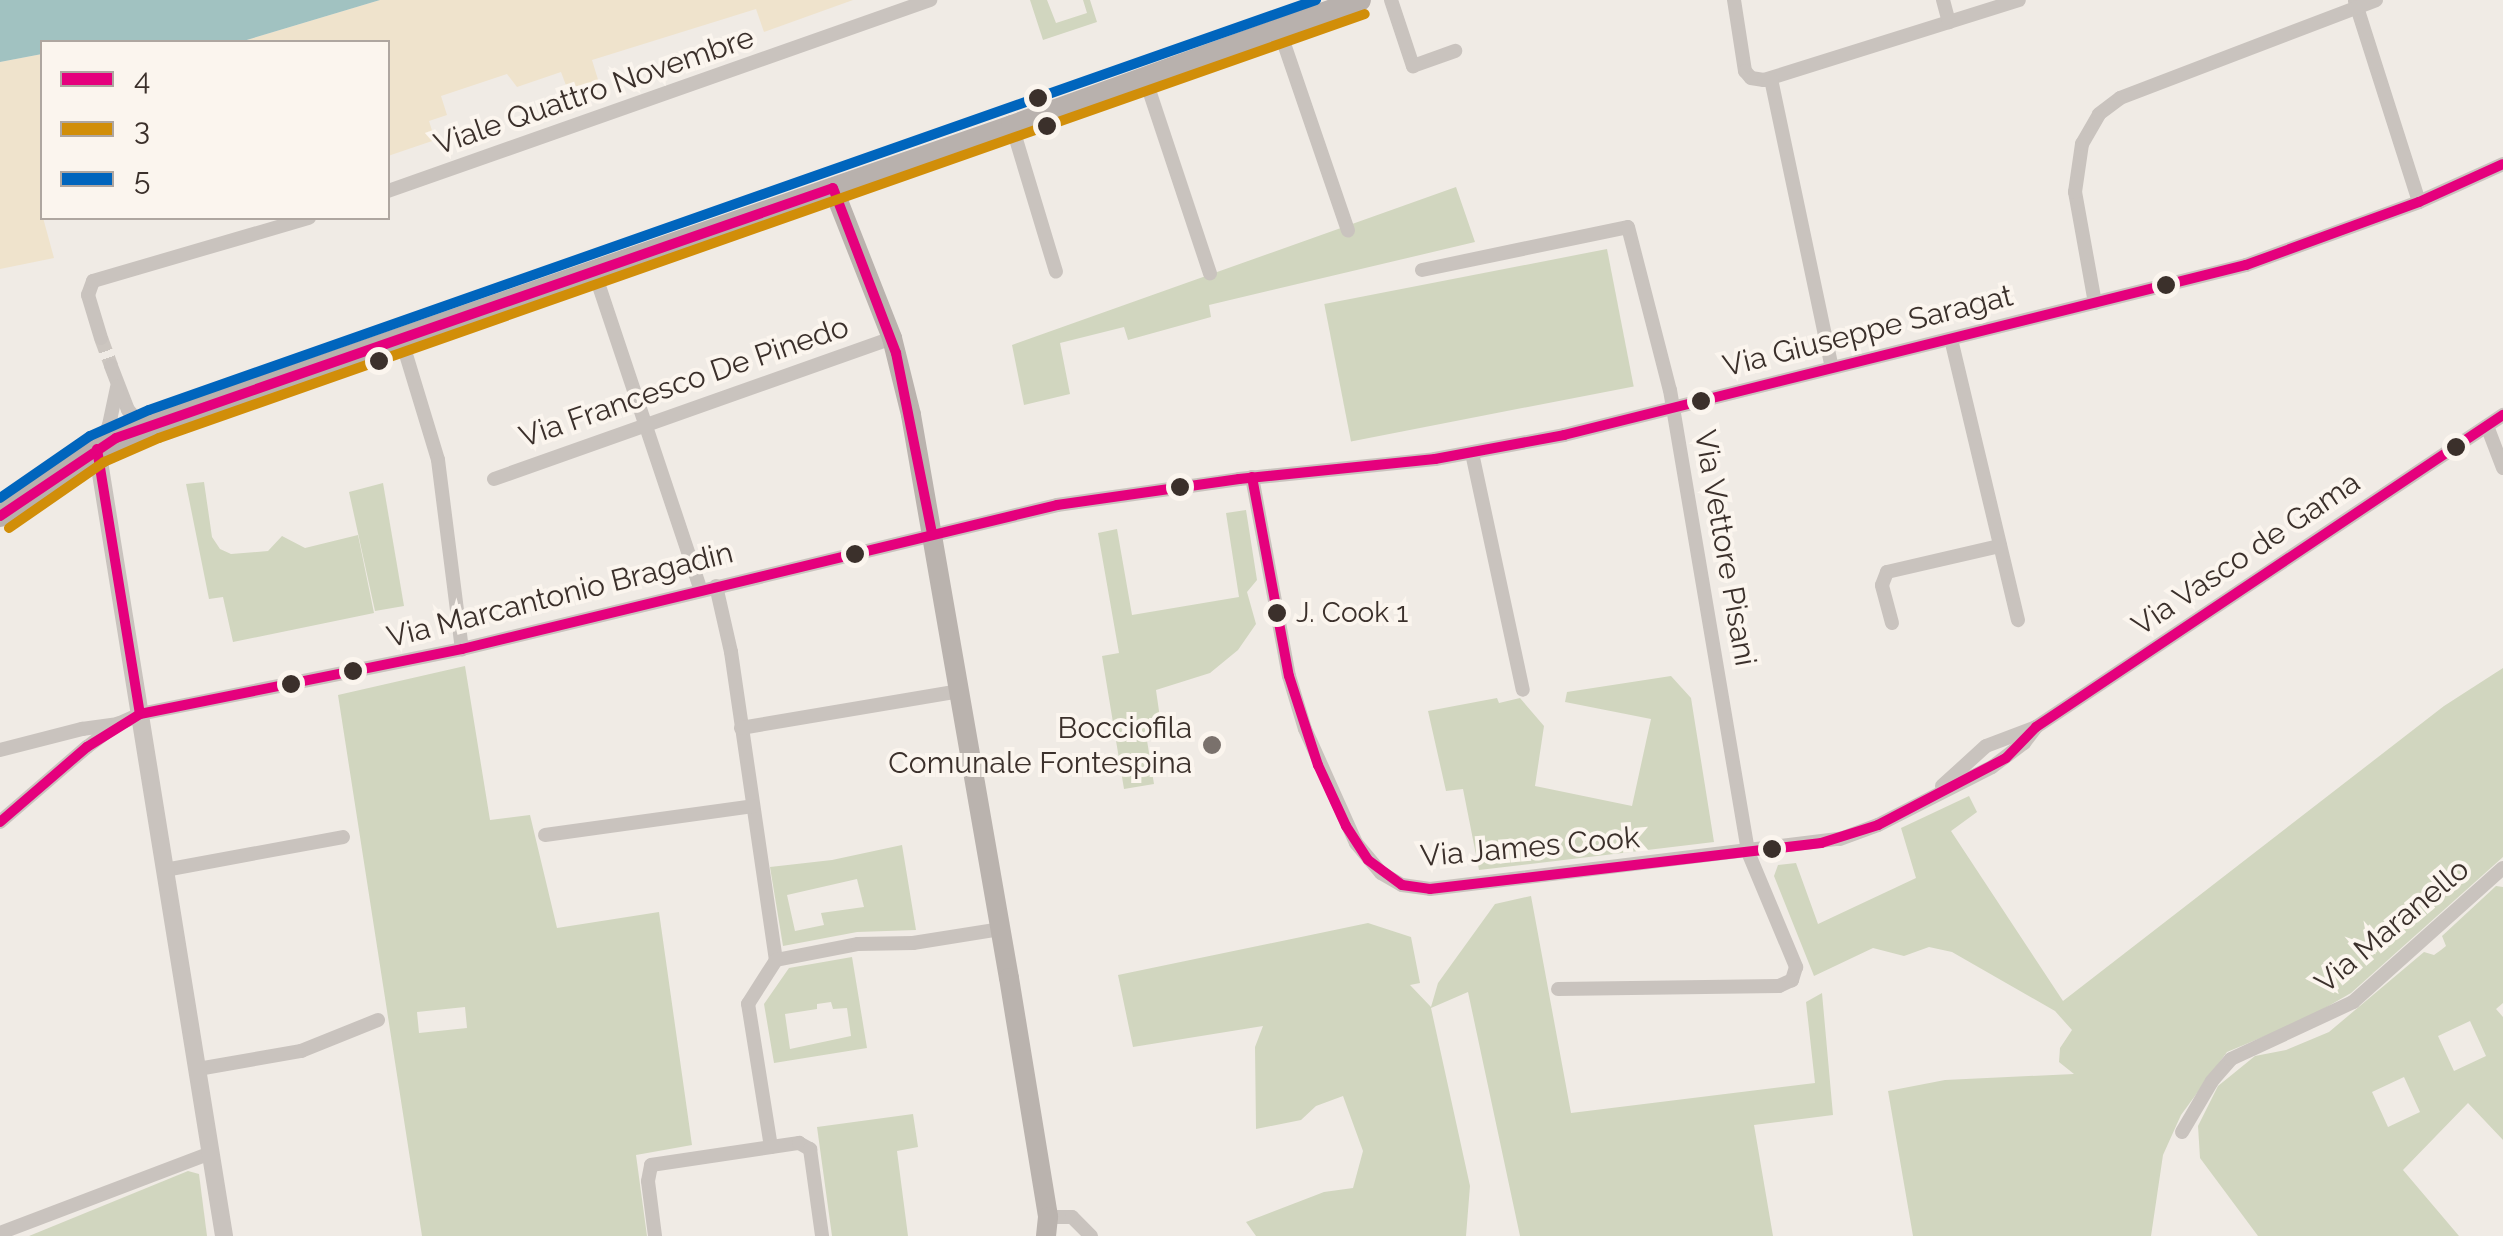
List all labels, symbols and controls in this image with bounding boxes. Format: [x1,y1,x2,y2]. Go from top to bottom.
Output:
street label: Viale Quattro Novembre [429,19,759,163]
legend [40,40,390,220]
text: 4 [134,62,150,97]
unlabelled marker [1028,88,1048,108]
text: 3 [134,112,150,147]
unlabelled marker [1037,116,1057,136]
text: 5 [134,162,150,197]
unlabelled marker [2156,275,2176,295]
street label: Via Giuseppe Saragat [1719,278,2017,384]
street label: Via Francesco De Pinedo [515,309,853,455]
unlabelled marker [369,351,389,371]
unlabelled marker [1691,391,1711,411]
street label: Via Vettore Pisani [1686,427,1764,669]
unlabelled marker [2446,437,2466,457]
street label: Via Vasco de Gama [2125,464,2367,644]
unlabelled marker [1170,477,1190,497]
street label: Via Marcantonio Bragadin [383,535,737,655]
unlabelled marker [845,544,865,564]
place label: J. Cook 1 [1296,596,1408,630]
marker: J. Cook 1 [1267,603,1287,623]
unlabelled marker [343,661,363,681]
unlabelled marker [281,674,301,694]
place label: Bocciofila Comunale Fontespina [888,710,1192,780]
marker: Bocciofila Comunale Fontespina [1201,734,1223,756]
street label: Via James Cook [1418,819,1642,875]
unlabelled marker [1762,839,1782,859]
street label: Via Maranello [2308,851,2476,1001]

